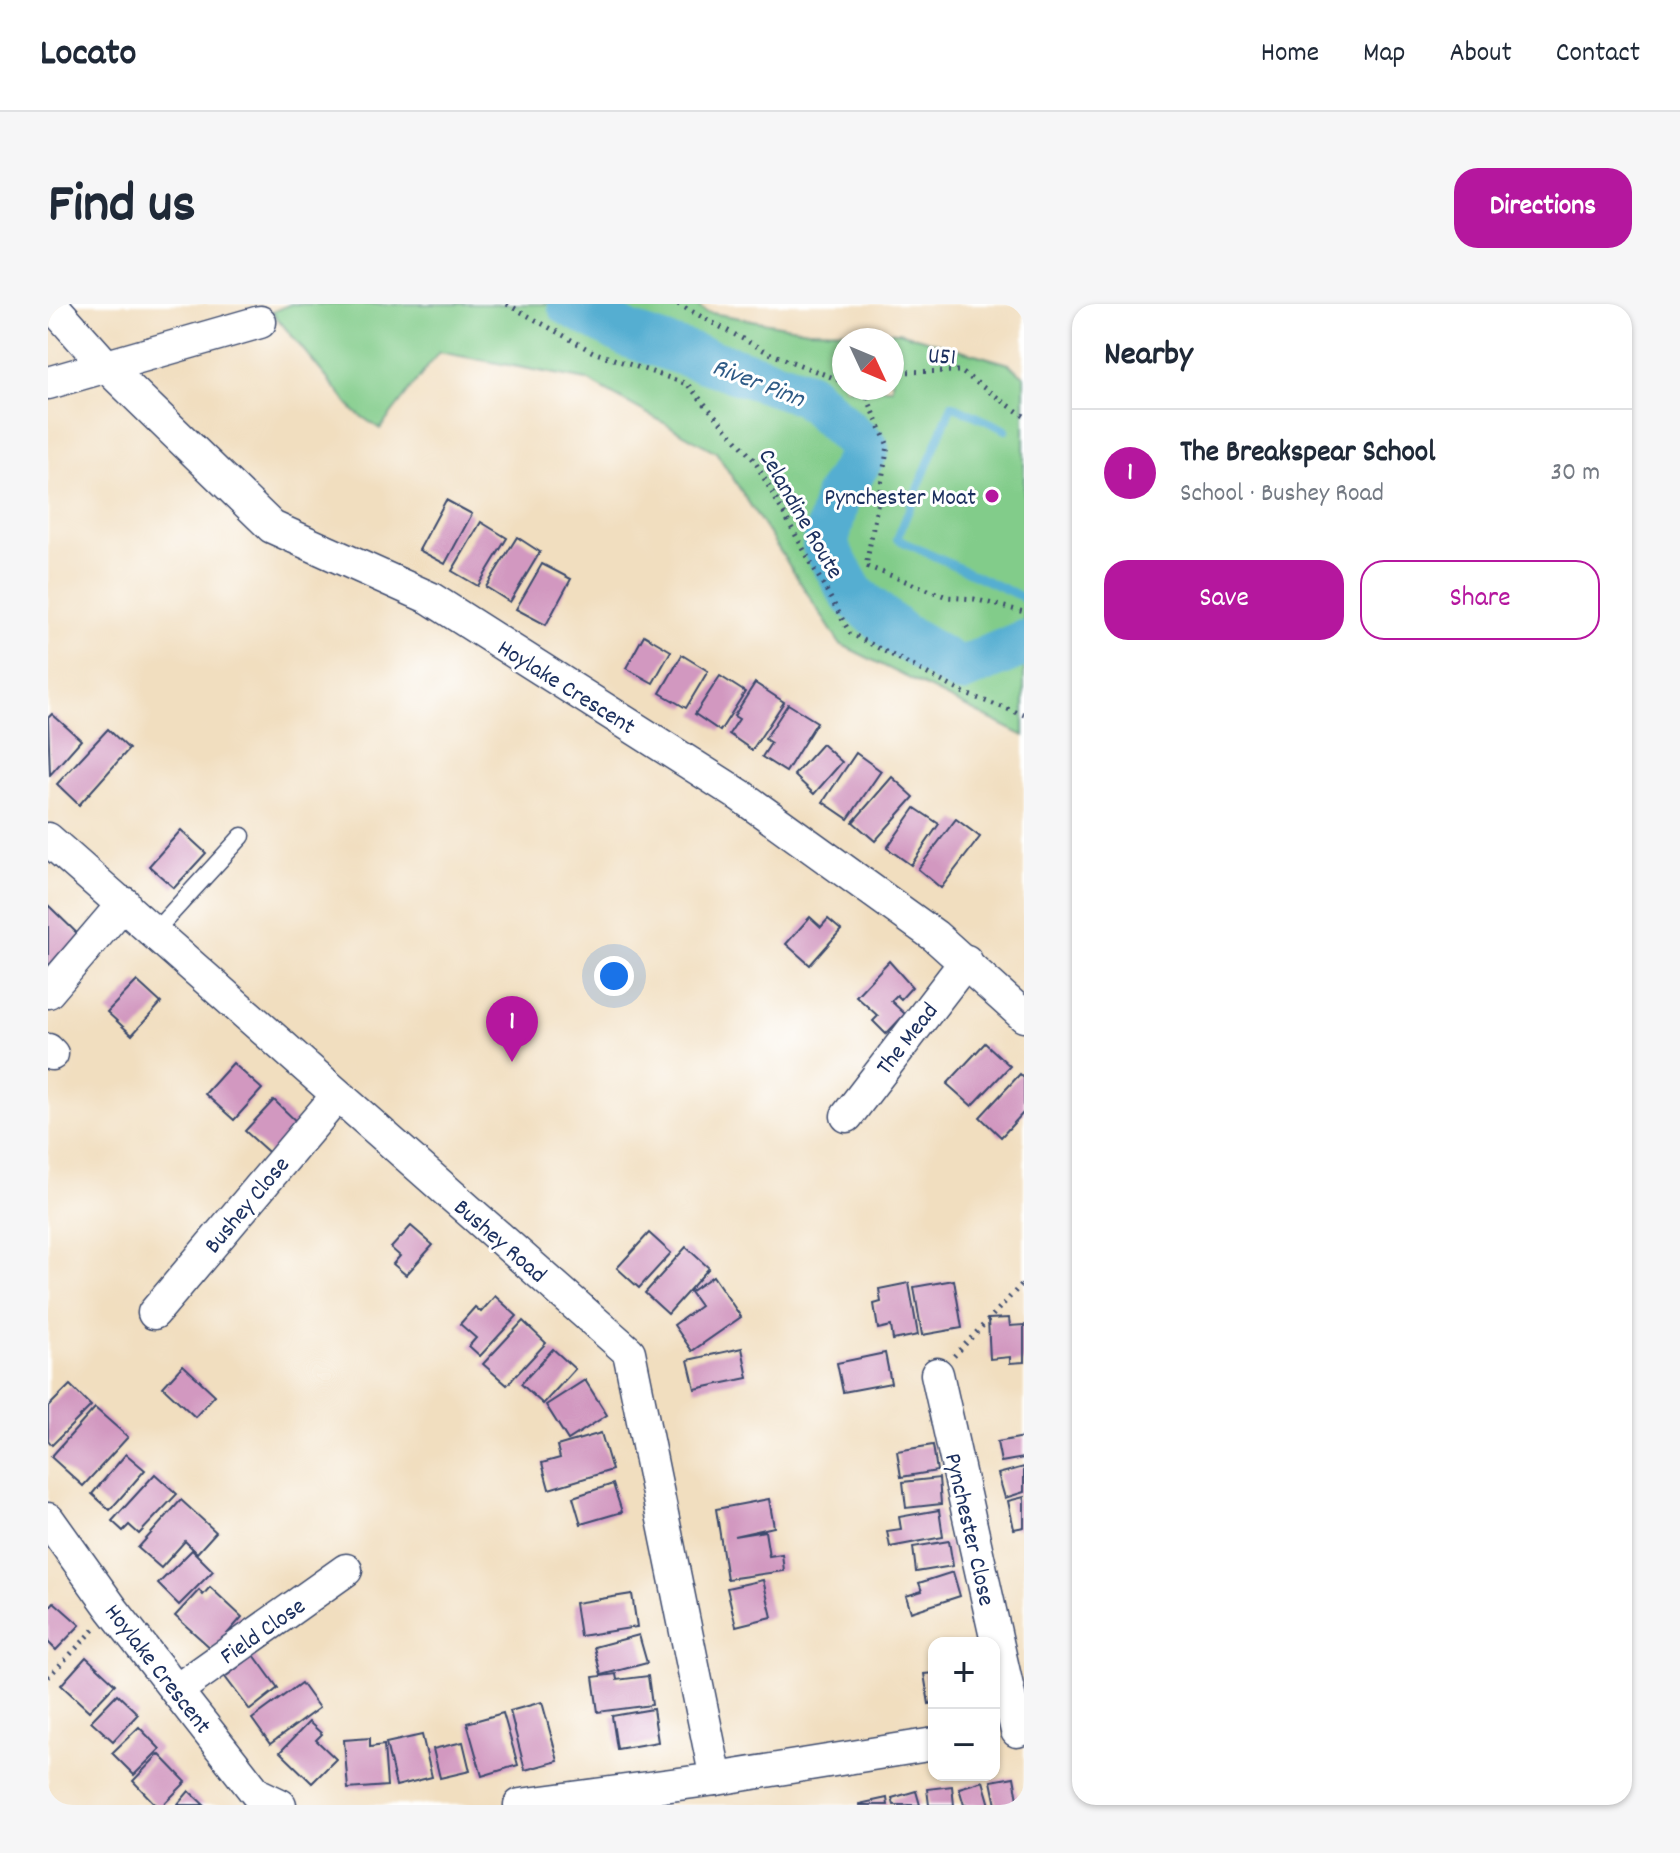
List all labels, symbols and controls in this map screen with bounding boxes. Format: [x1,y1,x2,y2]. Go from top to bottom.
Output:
text: Locato [40,28,136,83]
text: Home [1261,35,1319,75]
text: Map [1363,35,1405,75]
text: About [1449,35,1512,75]
text: Contact [1556,35,1640,75]
text: Find us [48,168,196,248]
button: Directions [1454,168,1632,248]
north arrow [832,328,904,400]
text: Nearby [1104,332,1193,381]
street label: U51 [927,340,957,376]
water label: River Pinn [706,350,810,419]
text: The Breakspear School [1180,433,1435,476]
street label: Celandine Route [748,443,850,586]
text: 1 [1127,455,1133,492]
text: 30 m [1550,455,1600,492]
text: School · Bushey Road [1180,476,1384,513]
place label: Pynchester Moat [824,482,976,516]
marker: Pynchester Moat [983,487,1001,505]
button: Save [1104,560,1344,640]
button: Share [1360,560,1600,640]
street label: Hoylake Crescent [490,632,641,745]
your location [594,956,634,996]
pin: 1 [486,996,538,1062]
street label: The Mead [869,996,948,1083]
street label: Bushey Close [198,1150,299,1262]
street label: Bushey Road [445,1192,553,1292]
street label: Pynchester Close [934,1450,1002,1609]
street label: Field Close [214,1591,313,1674]
street label: Hoylake Crescent [95,1597,218,1742]
map controls [928,1637,1000,1781]
button: + [928,1637,1000,1709]
button: − [928,1709,1000,1781]

